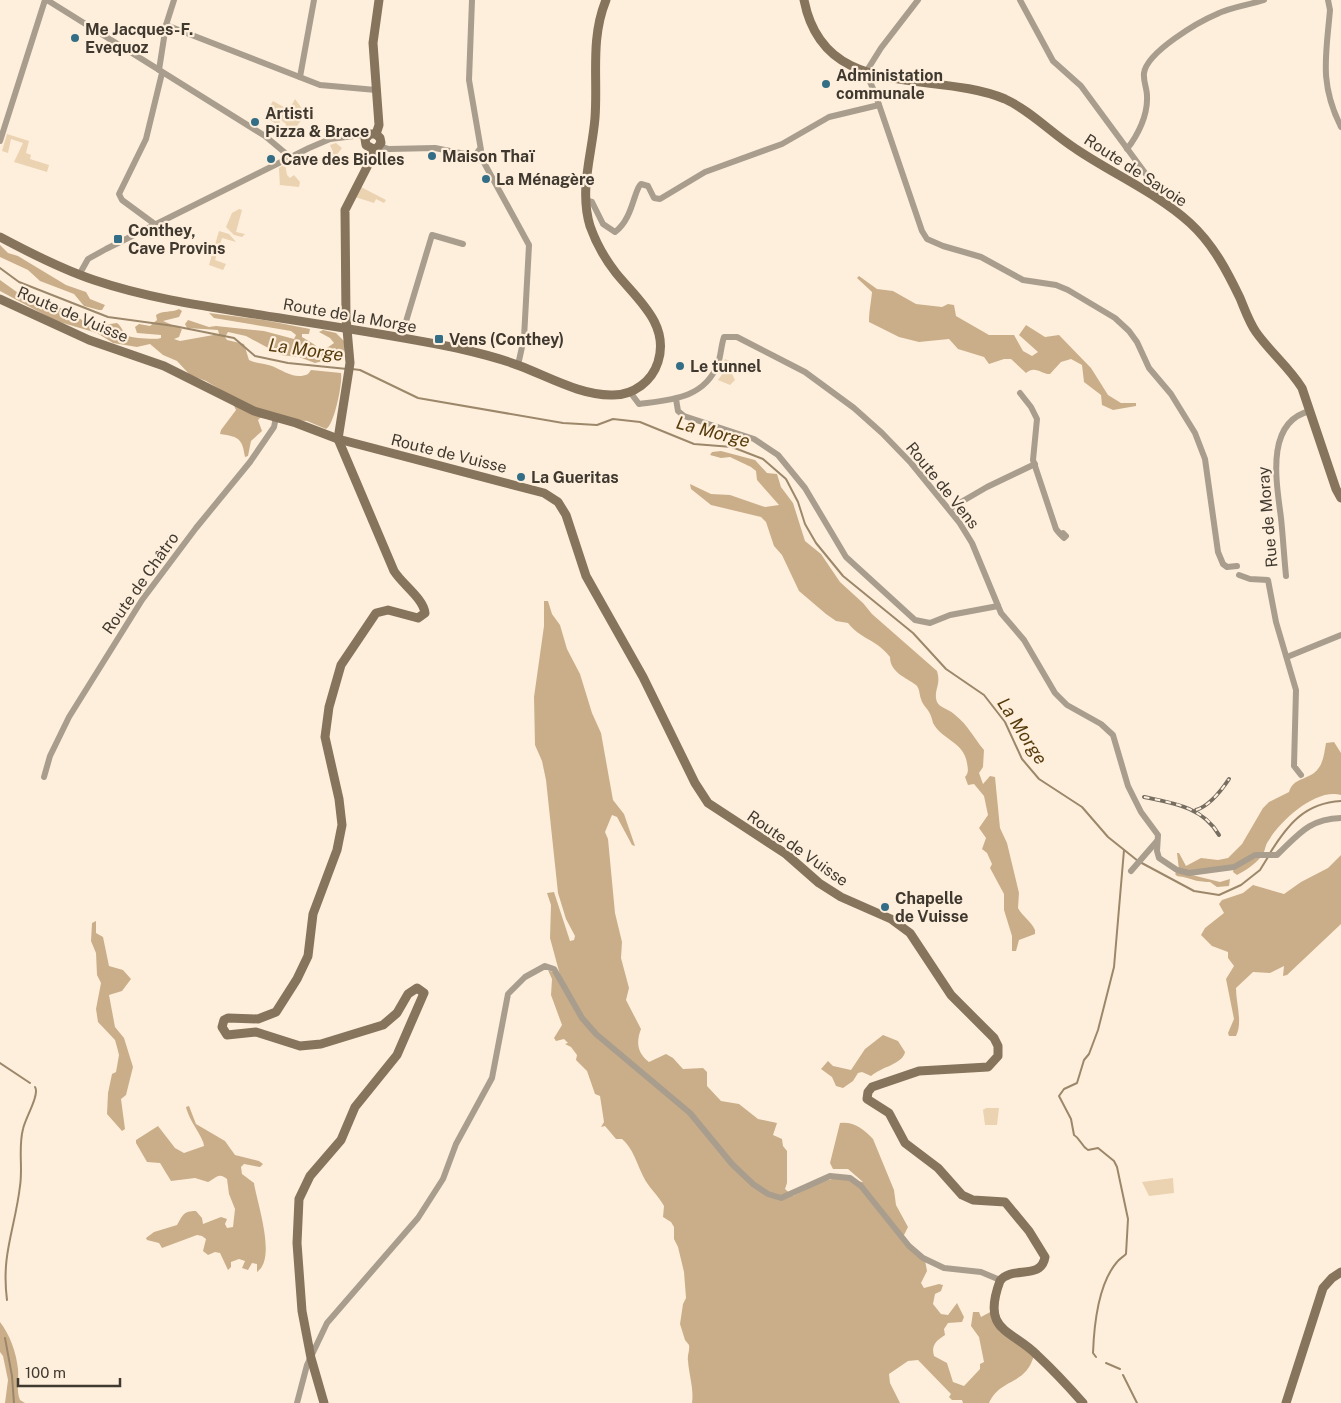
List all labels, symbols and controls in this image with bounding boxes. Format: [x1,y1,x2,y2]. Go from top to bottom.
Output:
place label: Me Jacques-F. Evequoz [85,20,193,57]
marker: Me Jacques-F. Evequoz [69,32,81,44]
place label: Administation communale [836,66,943,103]
marker: Administation communale [820,78,832,90]
place label: Artisti Pizza & Brace [265,104,369,141]
marker: Artisti Pizza & Brace [249,116,261,128]
street label: Route de Savoie [1081,130,1191,211]
place label: Maison Thaï [442,147,536,166]
place label: Cave des Biolles [281,150,405,169]
marker: Maison Thaï [426,150,438,162]
marker: Cave des Biolles [265,153,277,165]
place label: La Ménagère [496,170,595,189]
marker: La Ménagère [480,173,492,185]
place label: Conthey, Cave Provins [128,221,225,258]
marker: Conthey, Cave Provins [112,233,124,245]
street label: Route de Vuisse [14,282,131,346]
street label: Route de la Morge [282,294,418,337]
place label: Vens (Conthey) [449,330,564,349]
marker: Vens (Conthey) [433,333,445,345]
water label: La Morge [267,334,345,365]
place label: Le tunnel [690,357,762,376]
marker: Le tunnel [674,360,686,372]
water label: La Morge [674,412,752,451]
street label: Route de Vuisse [389,430,509,477]
street label: Route de Vens [902,438,983,532]
street label: Rue de Moray [1254,465,1281,568]
place label: La Gueritas [531,468,619,487]
marker: La Gueritas [515,471,527,483]
street label: Route de Châtro [98,529,183,638]
water label: La Morge [993,693,1052,768]
street label: Route de Vuisse [744,807,852,890]
place label: Chapelle de Vuisse [895,889,968,926]
marker: Chapelle de Vuisse [879,901,891,913]
scale bar [18,1356,120,1388]
text: 100 m [25,1364,66,1381]

